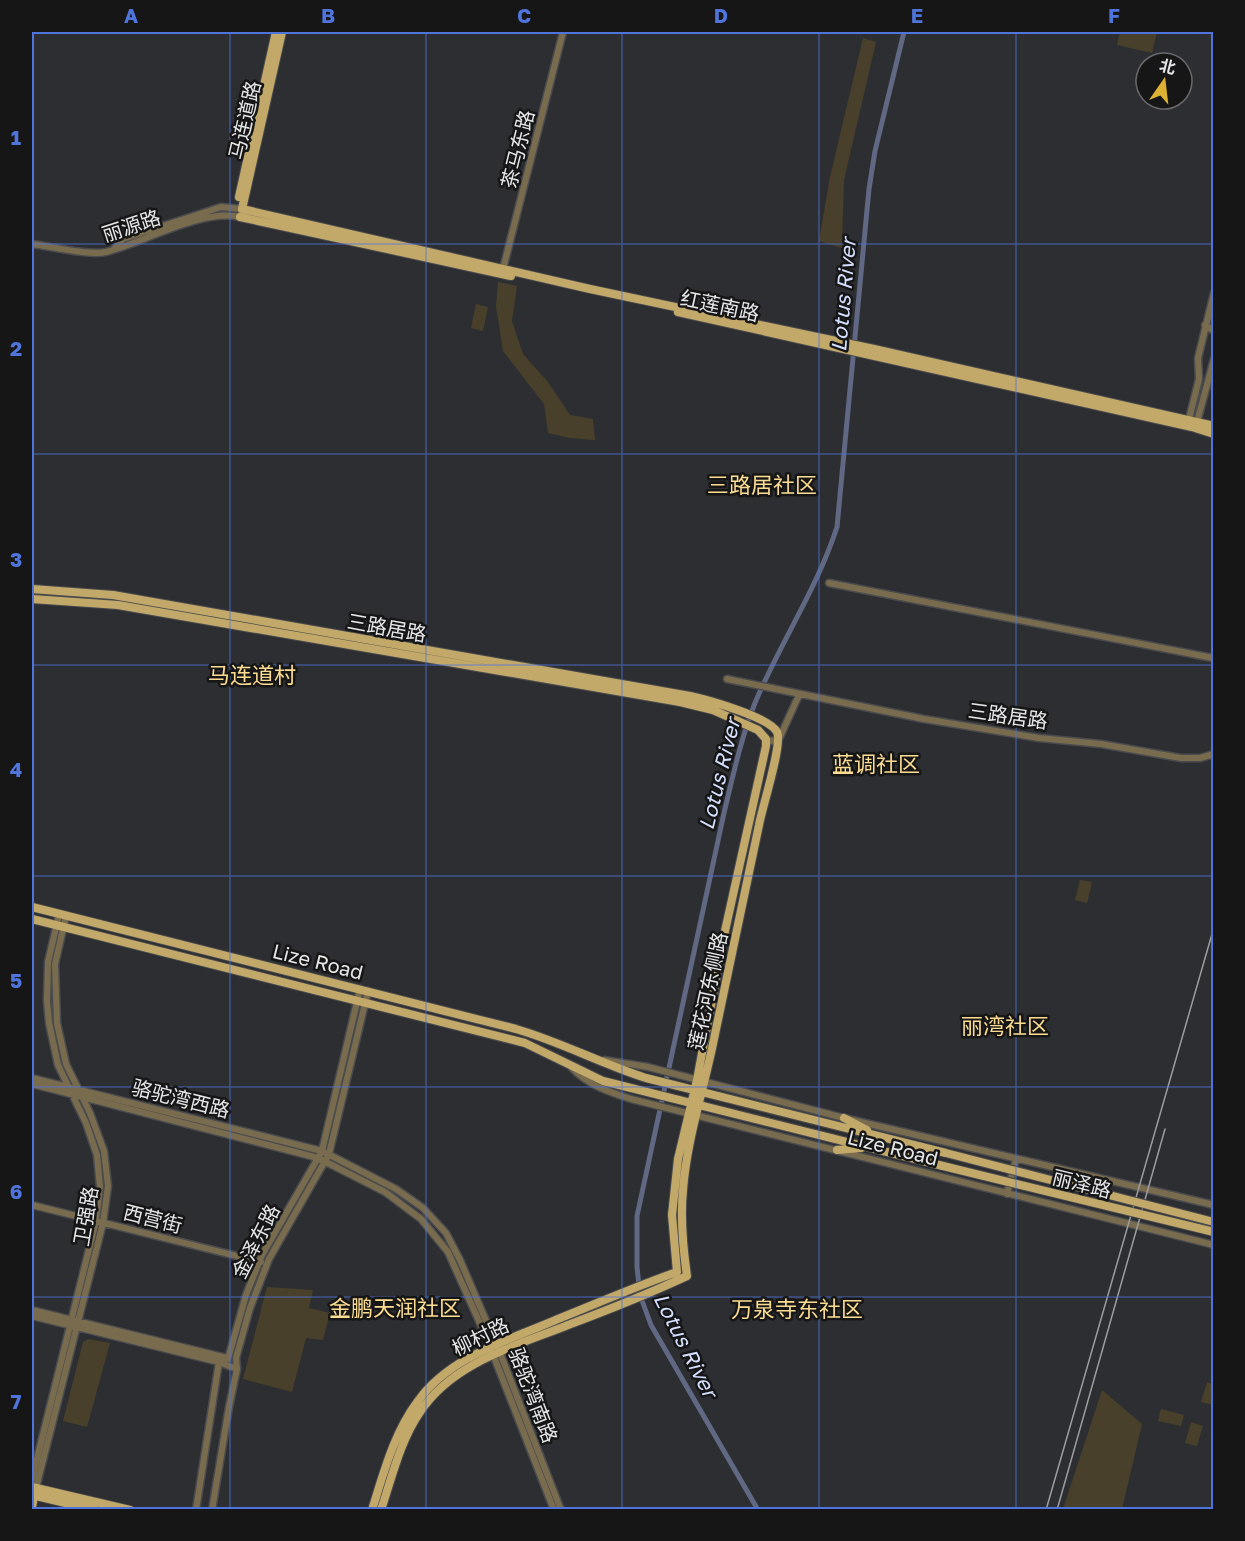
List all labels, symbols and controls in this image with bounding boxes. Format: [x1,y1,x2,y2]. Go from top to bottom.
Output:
text: A [124,3,138,27]
text: B [321,3,335,27]
text: C [517,3,531,27]
text: D [714,3,728,27]
text: E [911,3,923,27]
text: F [1108,3,1120,27]
north arrow [1134,51,1194,111]
text: 北 [1157,55,1178,78]
street label: 马连道路 [223,78,265,162]
street label: 茶马东路 [496,107,538,191]
text: 1 [11,125,21,149]
street label: 丽源路 [99,204,163,246]
water label: Lotus River [825,235,861,353]
street label: 红莲南路 [678,285,762,325]
text: 2 [10,336,22,360]
district label: 三路居社区 [707,471,817,498]
text: 3 [10,547,22,571]
street label: 三路居路 [346,608,428,646]
district label: 马连道村 [208,661,296,688]
street label: 三路居路 [967,698,1049,732]
water label: Lotus River [693,713,746,832]
district label: 蓝调社区 [832,750,920,777]
text: 4 [10,757,22,781]
street label: 莲花河东侧路 [683,930,731,1052]
street label: Lize Road [270,938,366,984]
text: 5 [10,968,22,992]
district label: 丽湾社区 [961,1012,1049,1039]
street label: 骆驼湾西路 [130,1074,232,1122]
street label: Lize Road [845,1124,941,1170]
street label: 丽泽路 [1050,1164,1114,1202]
text: 6 [10,1179,22,1203]
street label: 卫强路 [68,1184,102,1248]
street label: 西营街 [121,1199,185,1237]
street label: 金泽东路 [226,1200,284,1282]
water label: Lotus River [649,1289,725,1404]
district label: 金鹏天润社区 [329,1294,461,1321]
district label: 万泉寺东社区 [731,1295,863,1322]
street label: 柳村路 [448,1312,512,1360]
street label: 骆驼湾南路 [505,1344,563,1446]
text: 7 [11,1389,22,1413]

